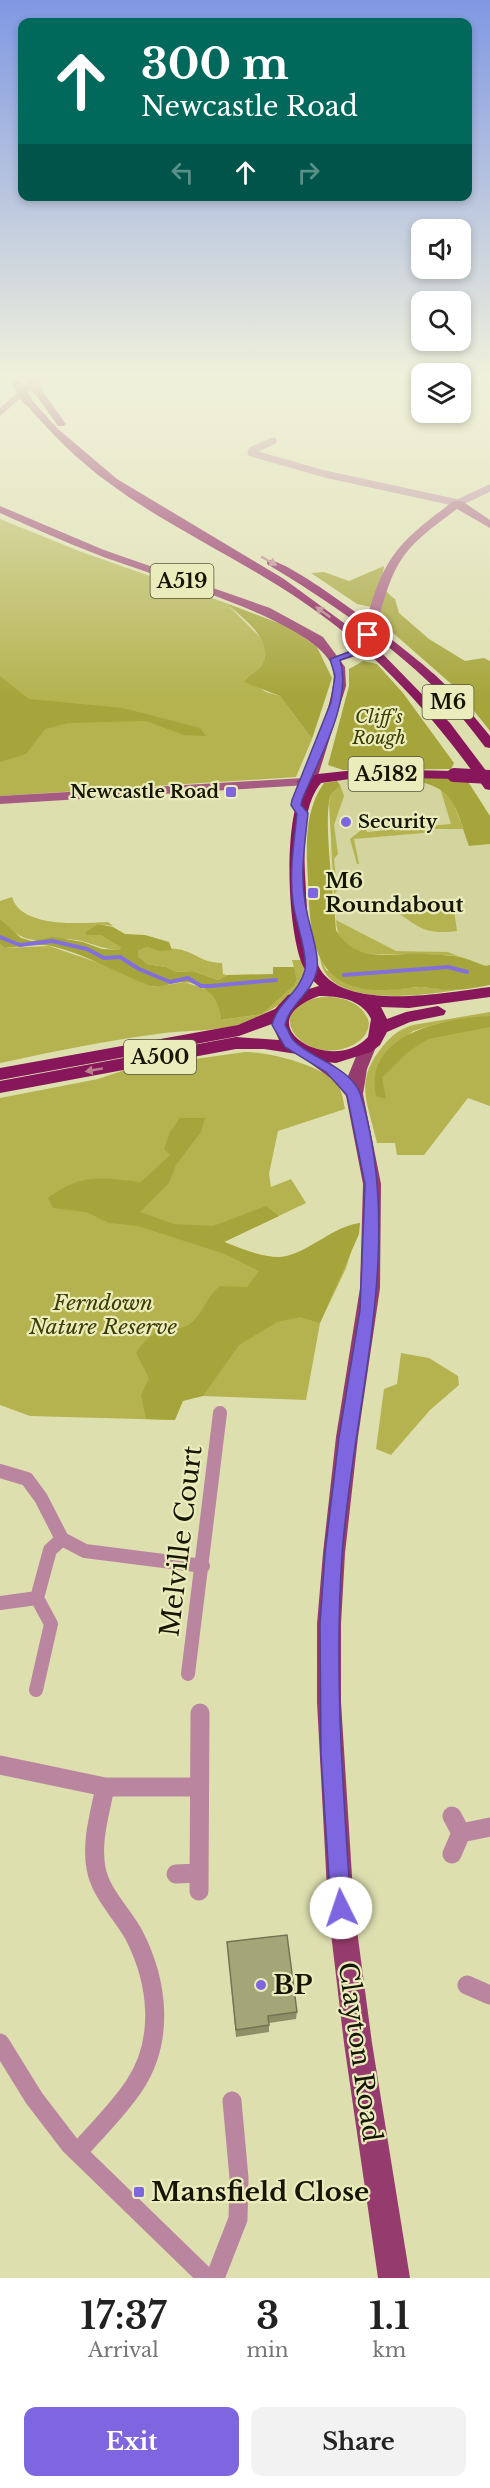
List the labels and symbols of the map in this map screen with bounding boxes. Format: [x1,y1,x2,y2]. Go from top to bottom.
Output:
one-way arrow [260,556,277,566]
road number: A519 [150,564,213,598]
one-way arrow [316,606,332,618]
pin [342,609,393,660]
road number: M6 [422,685,474,719]
park label: Cliff's Rough [351,706,406,749]
road number: A5182 [348,757,424,791]
place label: Newcastle Road [70,781,219,803]
marker: Newcastle Road [224,785,238,799]
place label: Security [358,811,438,833]
marker: Security [339,815,353,829]
place label: M6 Roundabout [325,868,464,918]
marker: M6 Roundabout [306,886,320,900]
road number: A500 [124,1040,196,1074]
one-way arrow [84,1065,103,1074]
park label: Ferndown Nature Reserve [28,1290,178,1340]
street label: Melville Court [153,1443,209,1638]
position arrow [309,1876,373,1940]
street label: Clayton Road [332,1960,388,2144]
place label: BP [273,1969,313,2001]
marker: BP [254,1978,268,1992]
place label: Mansfield Close [151,2176,369,2208]
marker: Mansfield Close [132,2185,146,2199]

